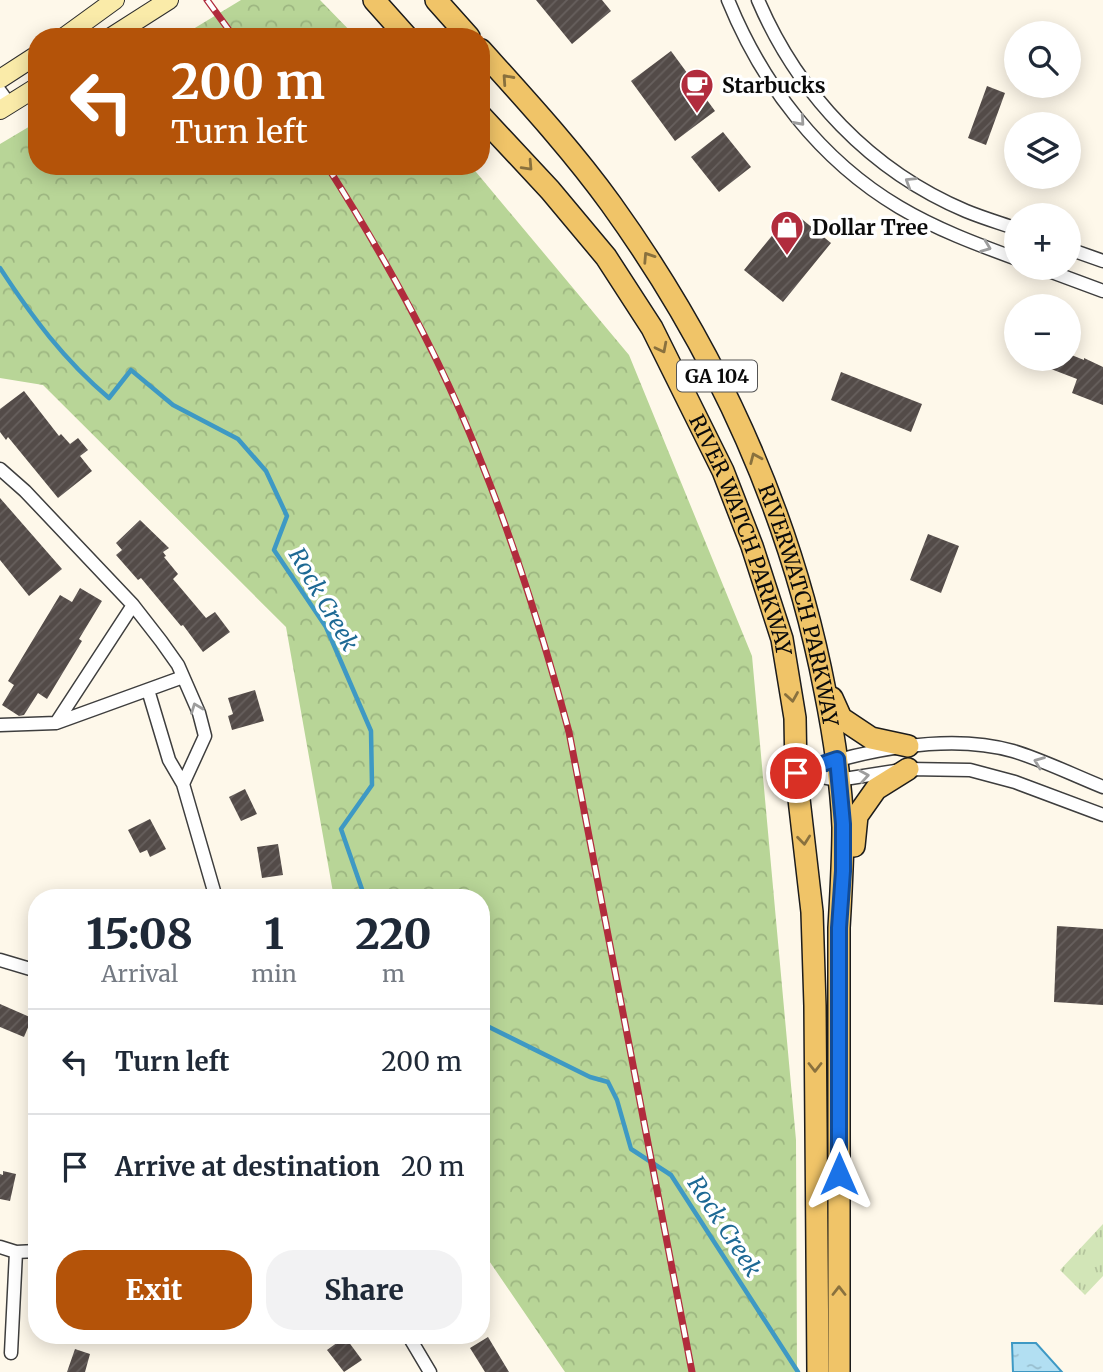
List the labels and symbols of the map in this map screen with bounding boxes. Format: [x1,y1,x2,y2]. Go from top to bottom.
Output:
cafe icon: Starbucks [678,66,716,115]
place label: Starbucks [722,72,826,99]
one-way arrow [503,74,515,87]
one-way arrow [792,113,804,126]
one-way arrow [519,158,532,171]
one-way arrow [905,177,918,190]
shop icon: Dollar Tree [768,208,806,257]
place label: Dollar Tree [812,214,928,241]
one-way arrow [979,239,991,253]
one-way arrow [644,252,656,265]
one-way arrow [654,341,668,353]
road number: GA 104 [677,360,757,392]
street label: RIVER WATCH PARKWAY [683,410,798,658]
one-way arrow [749,452,763,465]
street label: RIVERWATCH PARKWAY [753,480,845,729]
water label: Rock Creek [283,542,365,656]
one-way arrow [784,692,799,703]
one-way arrow [191,703,205,715]
pin [766,743,826,803]
one-way arrow [1034,756,1046,770]
one-way arrow [858,769,870,784]
one-way arrow [796,835,811,846]
one-way arrow [808,1062,823,1073]
position arrow [802,1137,876,1211]
water label: Rock Creek [682,1170,768,1282]
one-way arrow [831,1286,847,1296]

